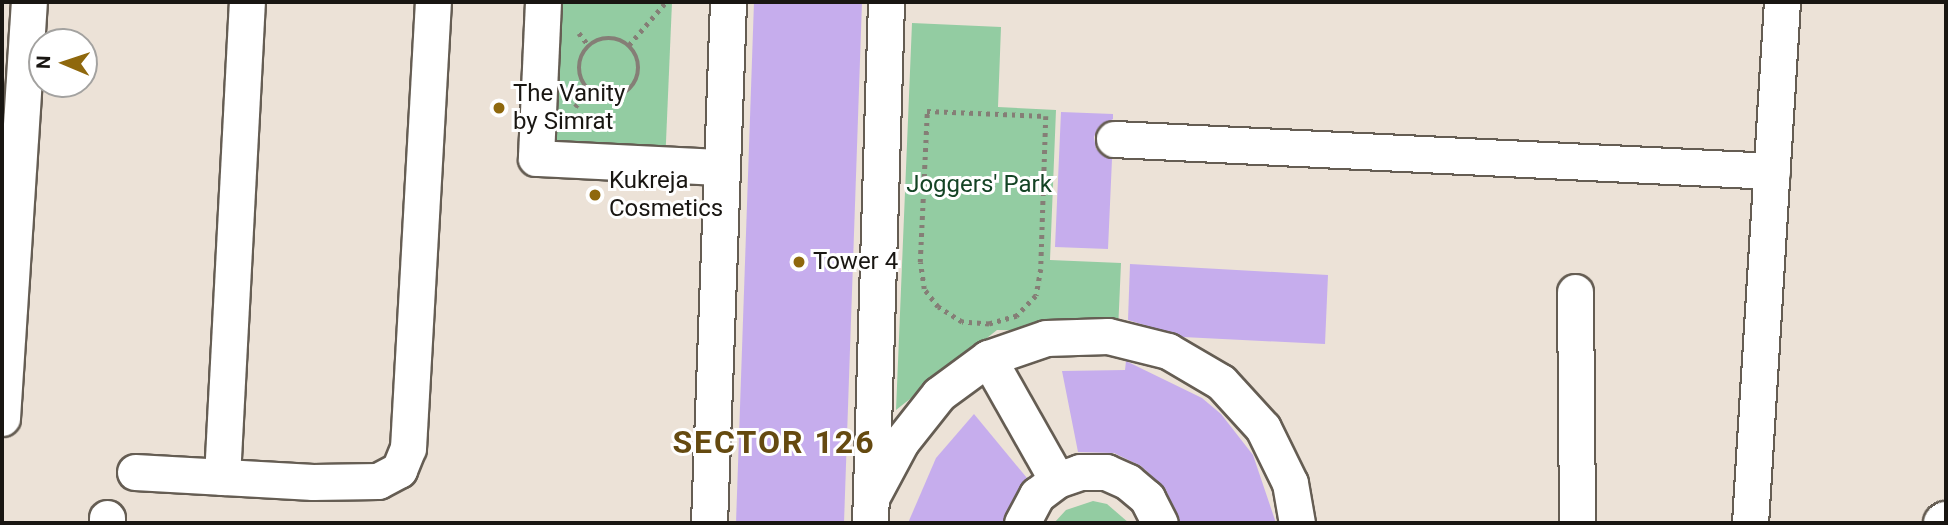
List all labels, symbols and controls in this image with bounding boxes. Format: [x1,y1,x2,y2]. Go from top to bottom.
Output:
north arrow [28,28,98,98]
text: N [32,55,55,69]
place label: The Vanity by Simrat [513,80,625,136]
marker: The Vanity by Simrat [491,100,507,116]
place label: Kukreja Cosmetics [609,167,723,223]
park label: Joggers' Park [906,171,1052,199]
marker: Kukreja Cosmetics [587,187,603,203]
place label: Tower 4 [813,248,898,276]
marker: Tower 4 [791,254,807,270]
district label: SECTOR 126 [674,423,874,461]

